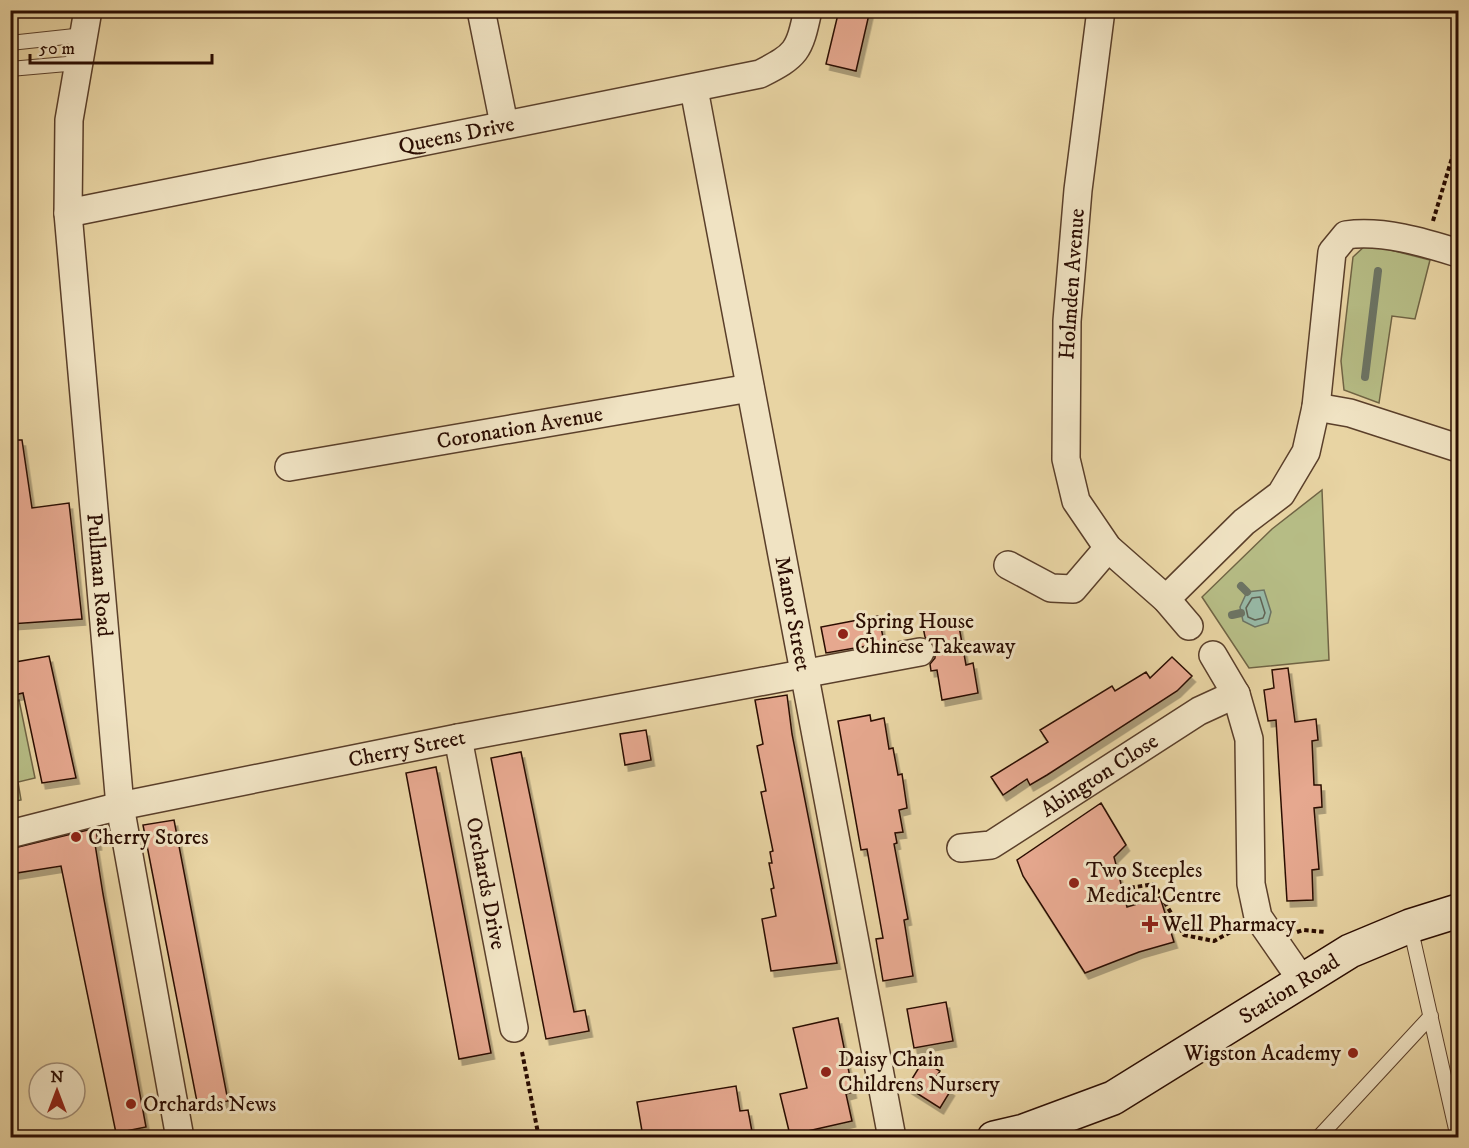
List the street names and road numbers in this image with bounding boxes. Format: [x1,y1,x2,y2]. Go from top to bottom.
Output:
street label: Queens Drive [396,110,517,160]
street label: Holmden Avenue [1053,207,1091,361]
street label: Coronation Avenue [434,400,605,455]
street label: Pullman Road [81,512,119,638]
street label: Manor Street [769,554,817,673]
street label: Cherry Street [346,723,467,773]
street label: Abington Close [1035,727,1163,823]
street label: Orchards Drive [460,815,512,952]
street label: Station Road [1234,947,1344,1030]

